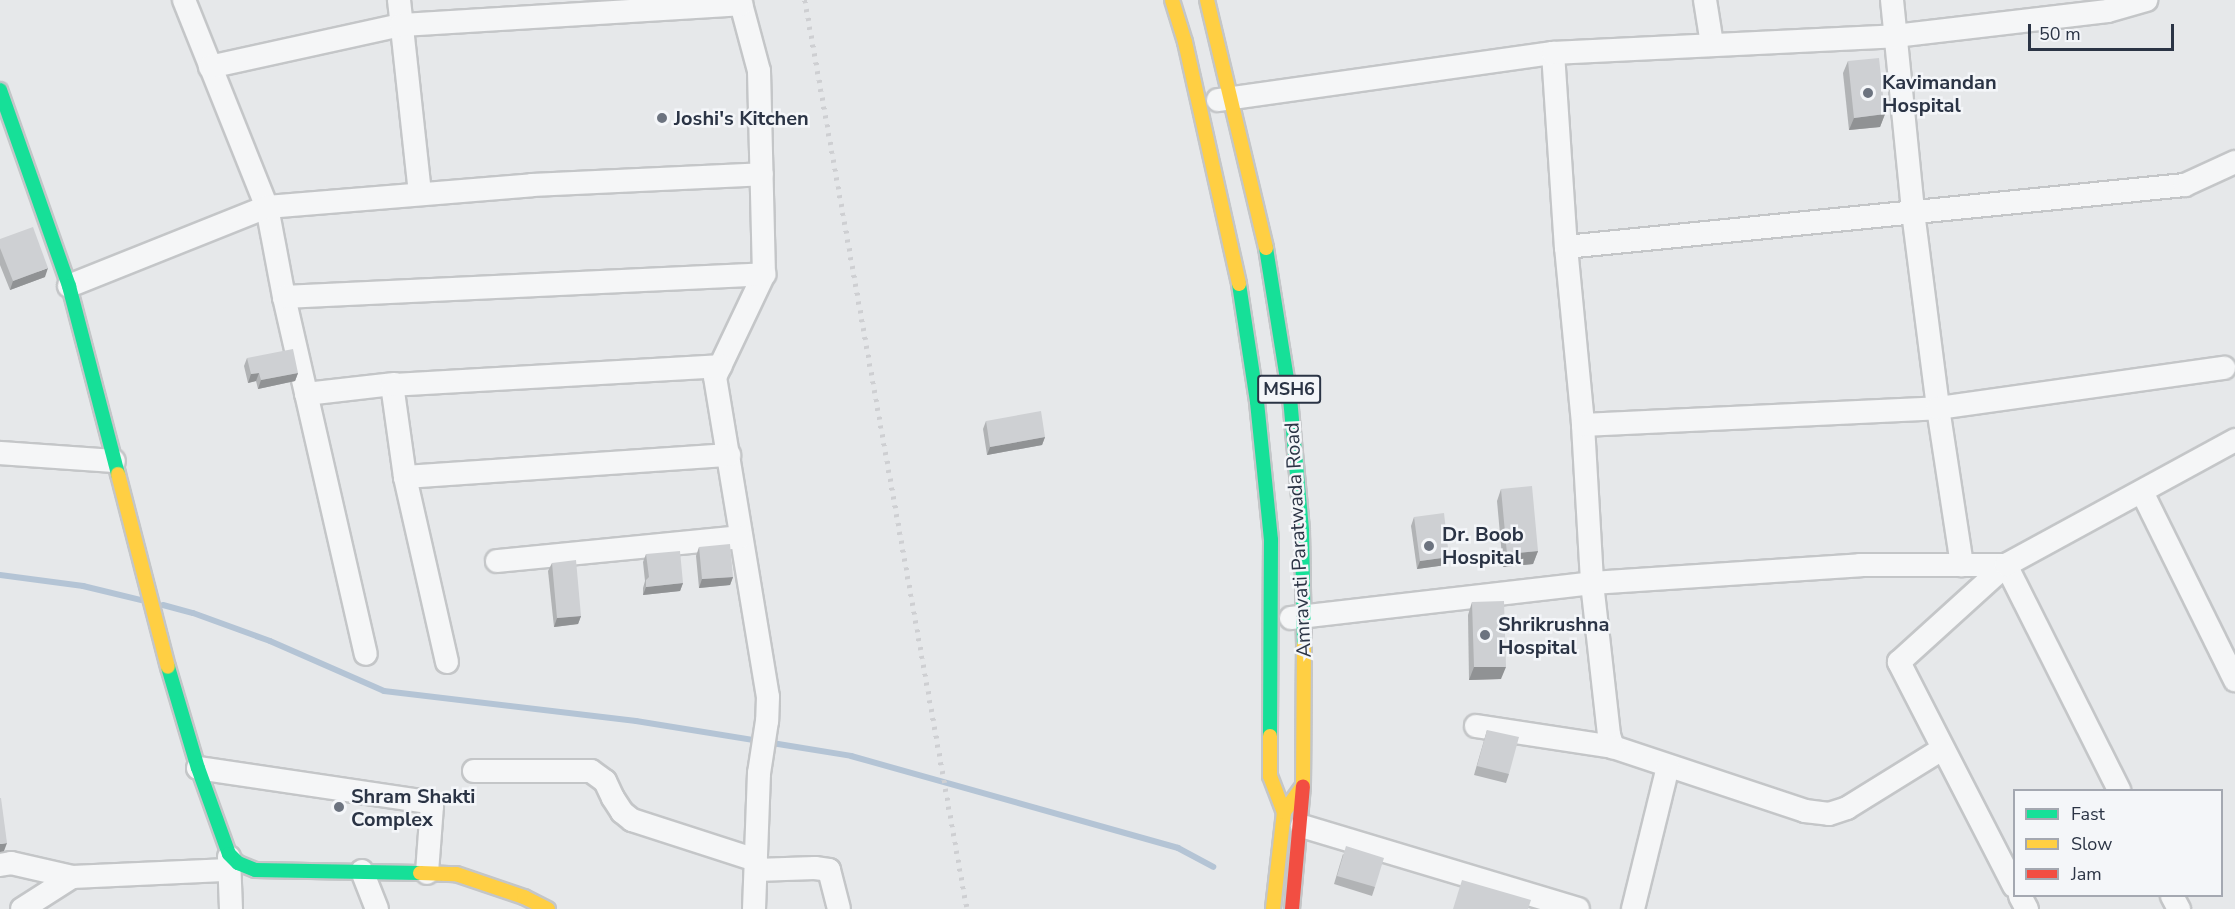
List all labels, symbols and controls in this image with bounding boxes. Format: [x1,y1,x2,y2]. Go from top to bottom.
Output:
scale bar [2031,12,2176,50]
text: 50 m [2039,22,2081,46]
place label: Kavimandan Hospital [1882,70,1997,117]
marker: Kavimandan Hospital [1859,84,1877,102]
place label: Joshi's Kitchen [674,106,809,130]
marker: Joshi's Kitchen [655,111,669,125]
road number: MSH6 [1256,374,1322,404]
street label: Amravati Paratwada Road [1280,422,1316,658]
place label: Dr. Boob Hospital [1442,522,1524,569]
marker: Dr. Boob Hospital [1420,537,1438,555]
place label: Shrikrushna Hospital [1498,612,1609,659]
marker: Shrikrushna Hospital [1476,626,1494,644]
place label: Shram Shakti Complex [351,784,475,831]
legend [2013,789,2223,897]
marker: Shram Shakti Complex [332,800,346,814]
text: Fast [2071,802,2105,826]
text: Slow [2071,832,2112,856]
text: Jam [2071,862,2102,886]

